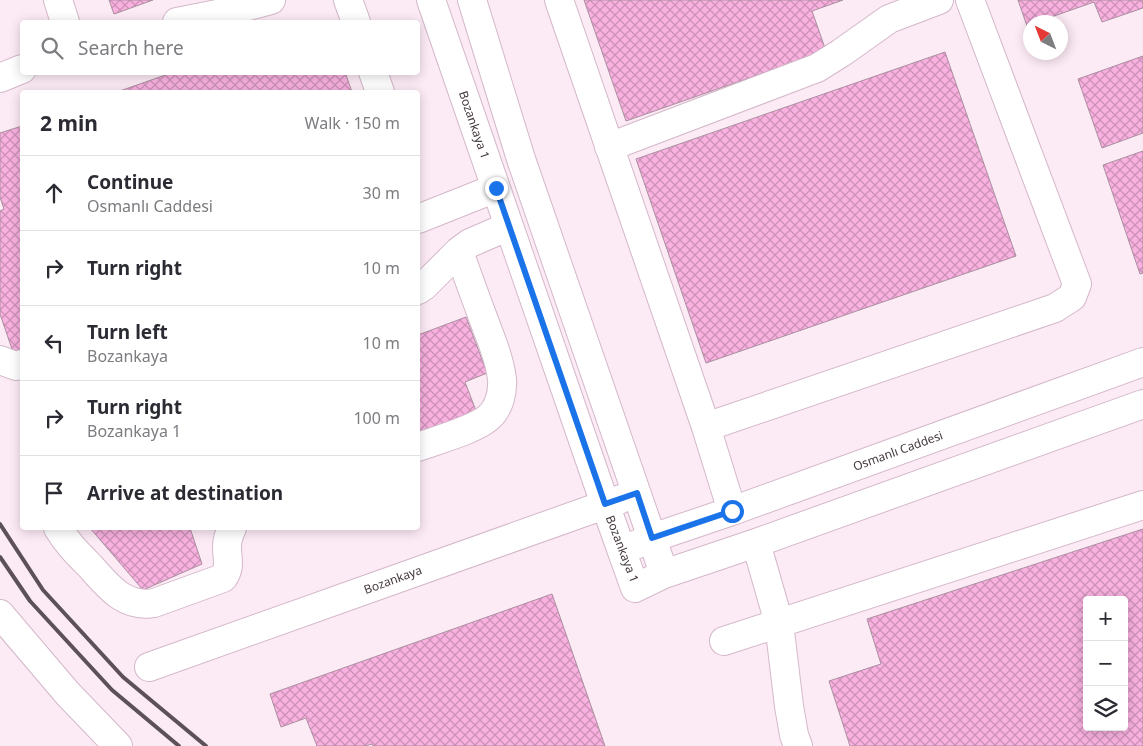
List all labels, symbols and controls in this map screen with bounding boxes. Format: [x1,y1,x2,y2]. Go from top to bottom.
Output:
north arrow [1023,15,1068,60]
search box [20,20,420,75]
icon: search [38,34,66,62]
text: Search here [78,35,184,61]
street label: Bozankaya 1 [455,89,494,161]
text: 2 min [40,109,98,137]
text: Walk · 150 m [305,112,400,134]
text: Continue [87,169,173,195]
route end [485,177,508,200]
icon: ahead [40,179,68,207]
text: 30 m [363,182,400,204]
text: Osmanlı Caddesi [87,195,213,217]
icon: right [40,254,68,282]
text: Turn right [87,255,182,281]
text: 10 m [363,257,400,279]
text: Turn left [87,319,168,345]
icon: left [40,329,68,357]
text: 10 m [363,332,400,354]
text: Bozankaya [87,345,168,367]
text: Turn right [87,394,182,420]
icon: right [40,404,68,432]
text: 100 m [353,407,400,429]
text: Bozankaya 1 [87,420,181,442]
street label: Osmanlı Caddesi [851,426,945,475]
icon: arrive [40,479,68,507]
text: Arrive at destination [87,480,283,506]
route start [721,500,744,523]
street label: Bozankaya 1 [602,513,643,585]
street label: Bozankaya [361,561,424,598]
map controls [1083,596,1128,731]
button: + [1083,596,1128,641]
button: − [1083,641,1128,686]
button: layers [1083,686,1128,731]

